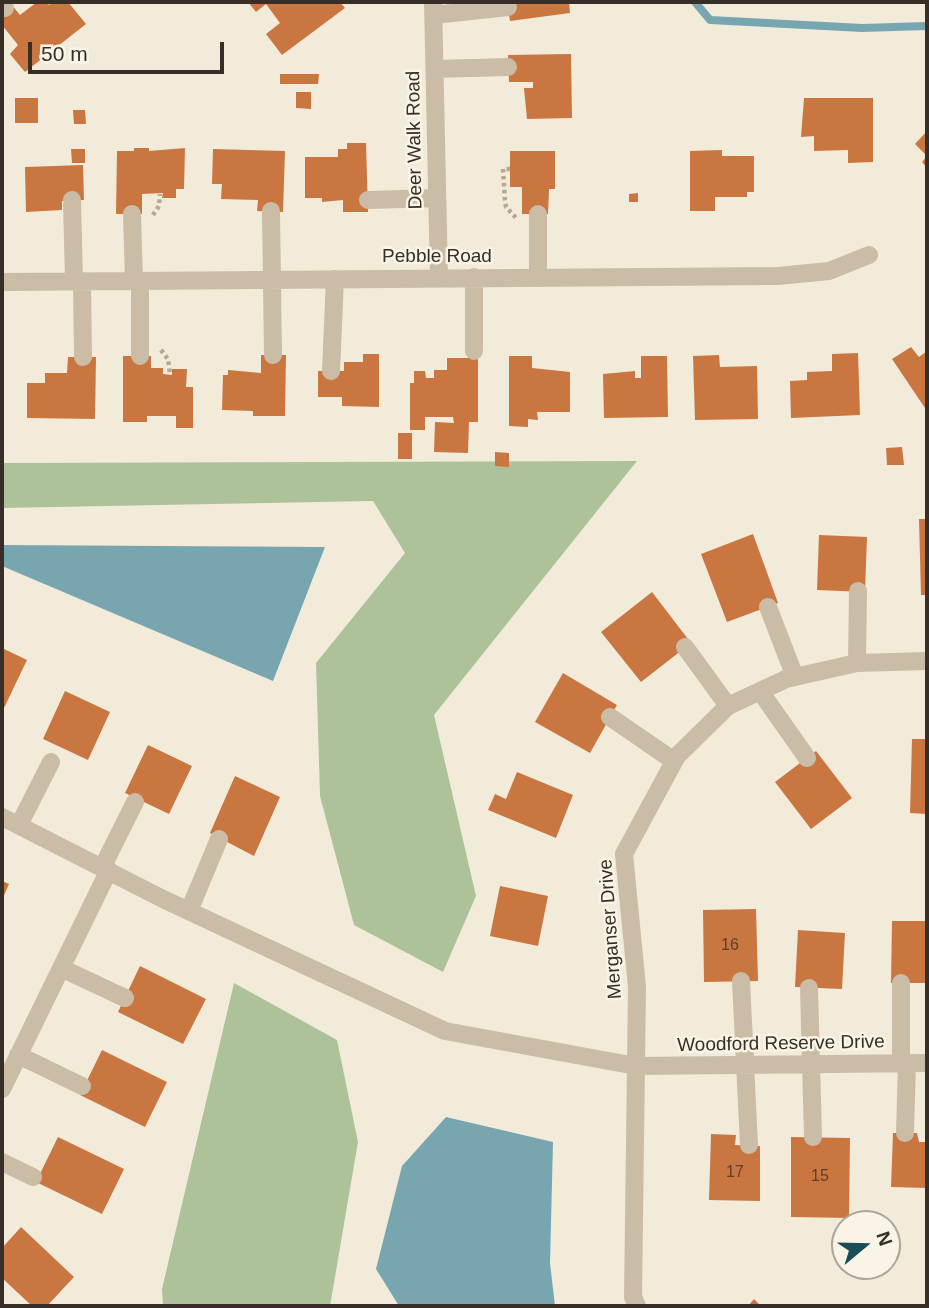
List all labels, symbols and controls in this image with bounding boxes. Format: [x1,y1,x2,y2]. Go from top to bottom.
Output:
scale bar [32,28,228,72]
text: 50 m [41,42,88,65]
street label: Deer Walk Road [402,70,428,210]
street label: Pebble Road [382,246,492,268]
street label: Merganser Drive [595,858,627,1000]
house number: 16 [721,936,739,956]
street label: Woodford Reserve Drive [677,1031,885,1057]
house number: 17 [726,1163,744,1183]
house number: 15 [811,1167,829,1187]
north arrow [831,1210,901,1280]
text: N [872,1229,897,1249]

